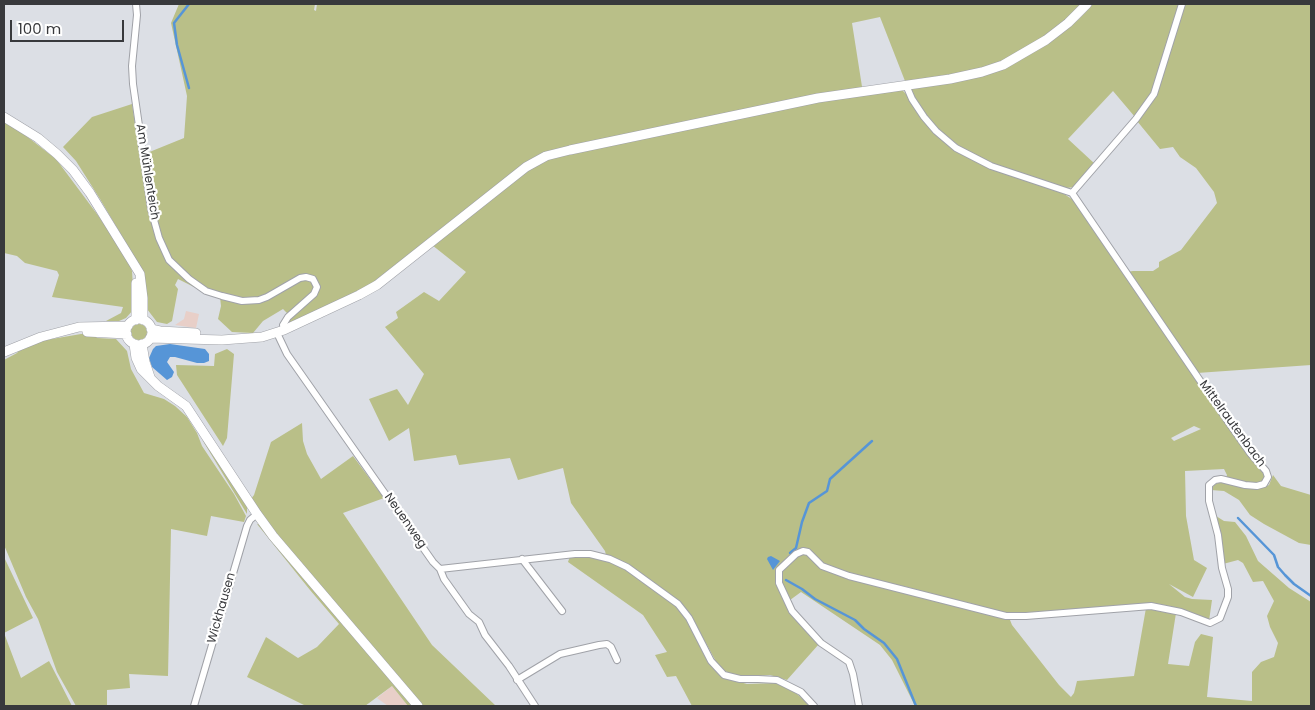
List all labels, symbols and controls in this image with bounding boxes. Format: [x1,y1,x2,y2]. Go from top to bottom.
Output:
scale bar [12,10,126,42]
text: 100 m [18,18,61,39]
street label: Am Mühlenteich [132,123,162,221]
street label: Mittelrautenbach [1196,378,1268,470]
street label: Neuenweg [381,491,429,551]
street label: Wickhausen [205,571,239,645]

